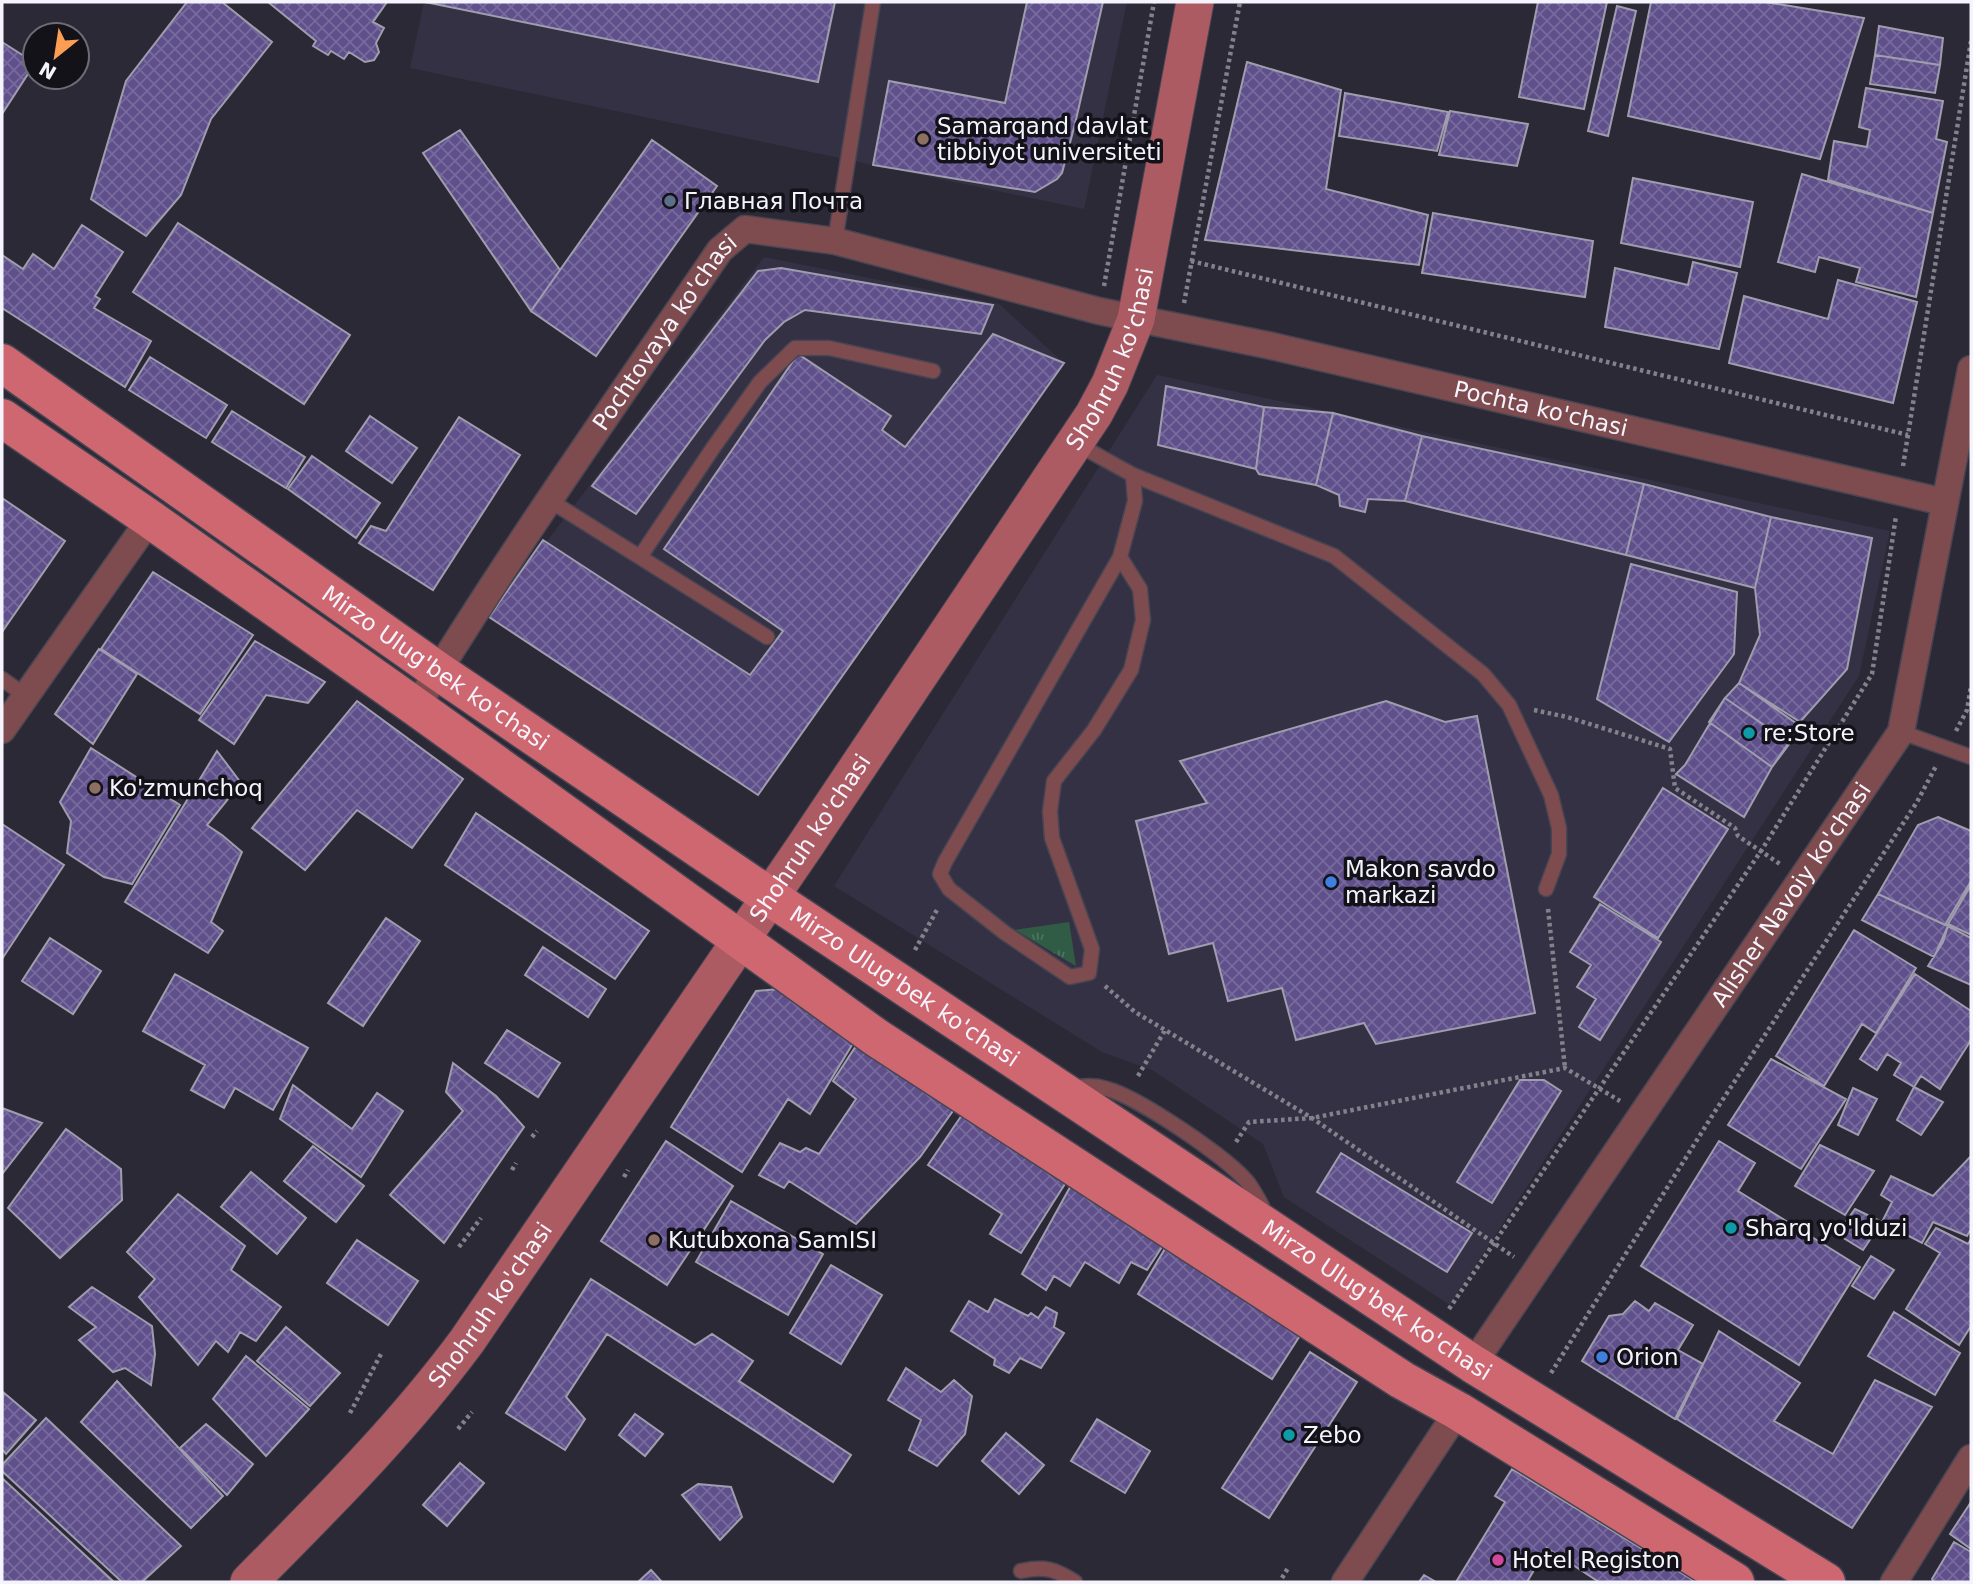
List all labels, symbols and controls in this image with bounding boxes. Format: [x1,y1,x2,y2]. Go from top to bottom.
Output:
north arrow [21,21,91,91]
text: N [35,57,60,84]
place label: Samarqand davlat tibbiyot universiteti [937,113,1162,165]
marker: Samarqand davlat tibbiyot universiteti [915,131,931,147]
place label: Главная Почта [684,188,863,214]
marker: Главная Почта [662,193,678,209]
street label: Pochtovaya ko'chasi [588,229,742,435]
street label: Shohruh ko'chasi [1061,266,1158,455]
street label: Pochta ko'chasi [1451,376,1630,441]
street label: Mirzo Ulug'bek ko'chasi [317,580,554,756]
place label: re:Store [1763,720,1855,746]
marker: re:Store [1741,725,1757,741]
street label: Shohruh ko'chasi [744,749,876,927]
place label: Ko'zmunchoq [109,775,263,801]
street label: Alisher Navoiy ko'chasi [1706,778,1876,1012]
marker: Ko'zmunchoq [87,780,103,796]
place label: Makon savdo markazi [1345,856,1496,908]
marker: Makon savdo markazi [1323,874,1339,890]
street label: Mirzo Ulug'bek ko'chasi [785,901,1024,1072]
street label: Mirzo Ulug'bek ko'chasi [1257,1215,1496,1385]
place label: Sharq yo'lduzi [1745,1215,1907,1241]
street label: Shohruh ko'chasi [423,1217,557,1393]
marker: Sharq yo'lduzi [1723,1220,1739,1236]
place label: Kutubxona SamISI [668,1227,877,1253]
marker: Kutubxona SamISI [646,1232,662,1248]
place label: Orion [1616,1344,1679,1370]
marker: Orion [1594,1349,1610,1365]
place label: Zebo [1303,1422,1362,1448]
marker: Zebo [1281,1427,1297,1443]
place label: Hotel Registon [1512,1547,1680,1573]
marker: Hotel Registon [1490,1552,1506,1568]

